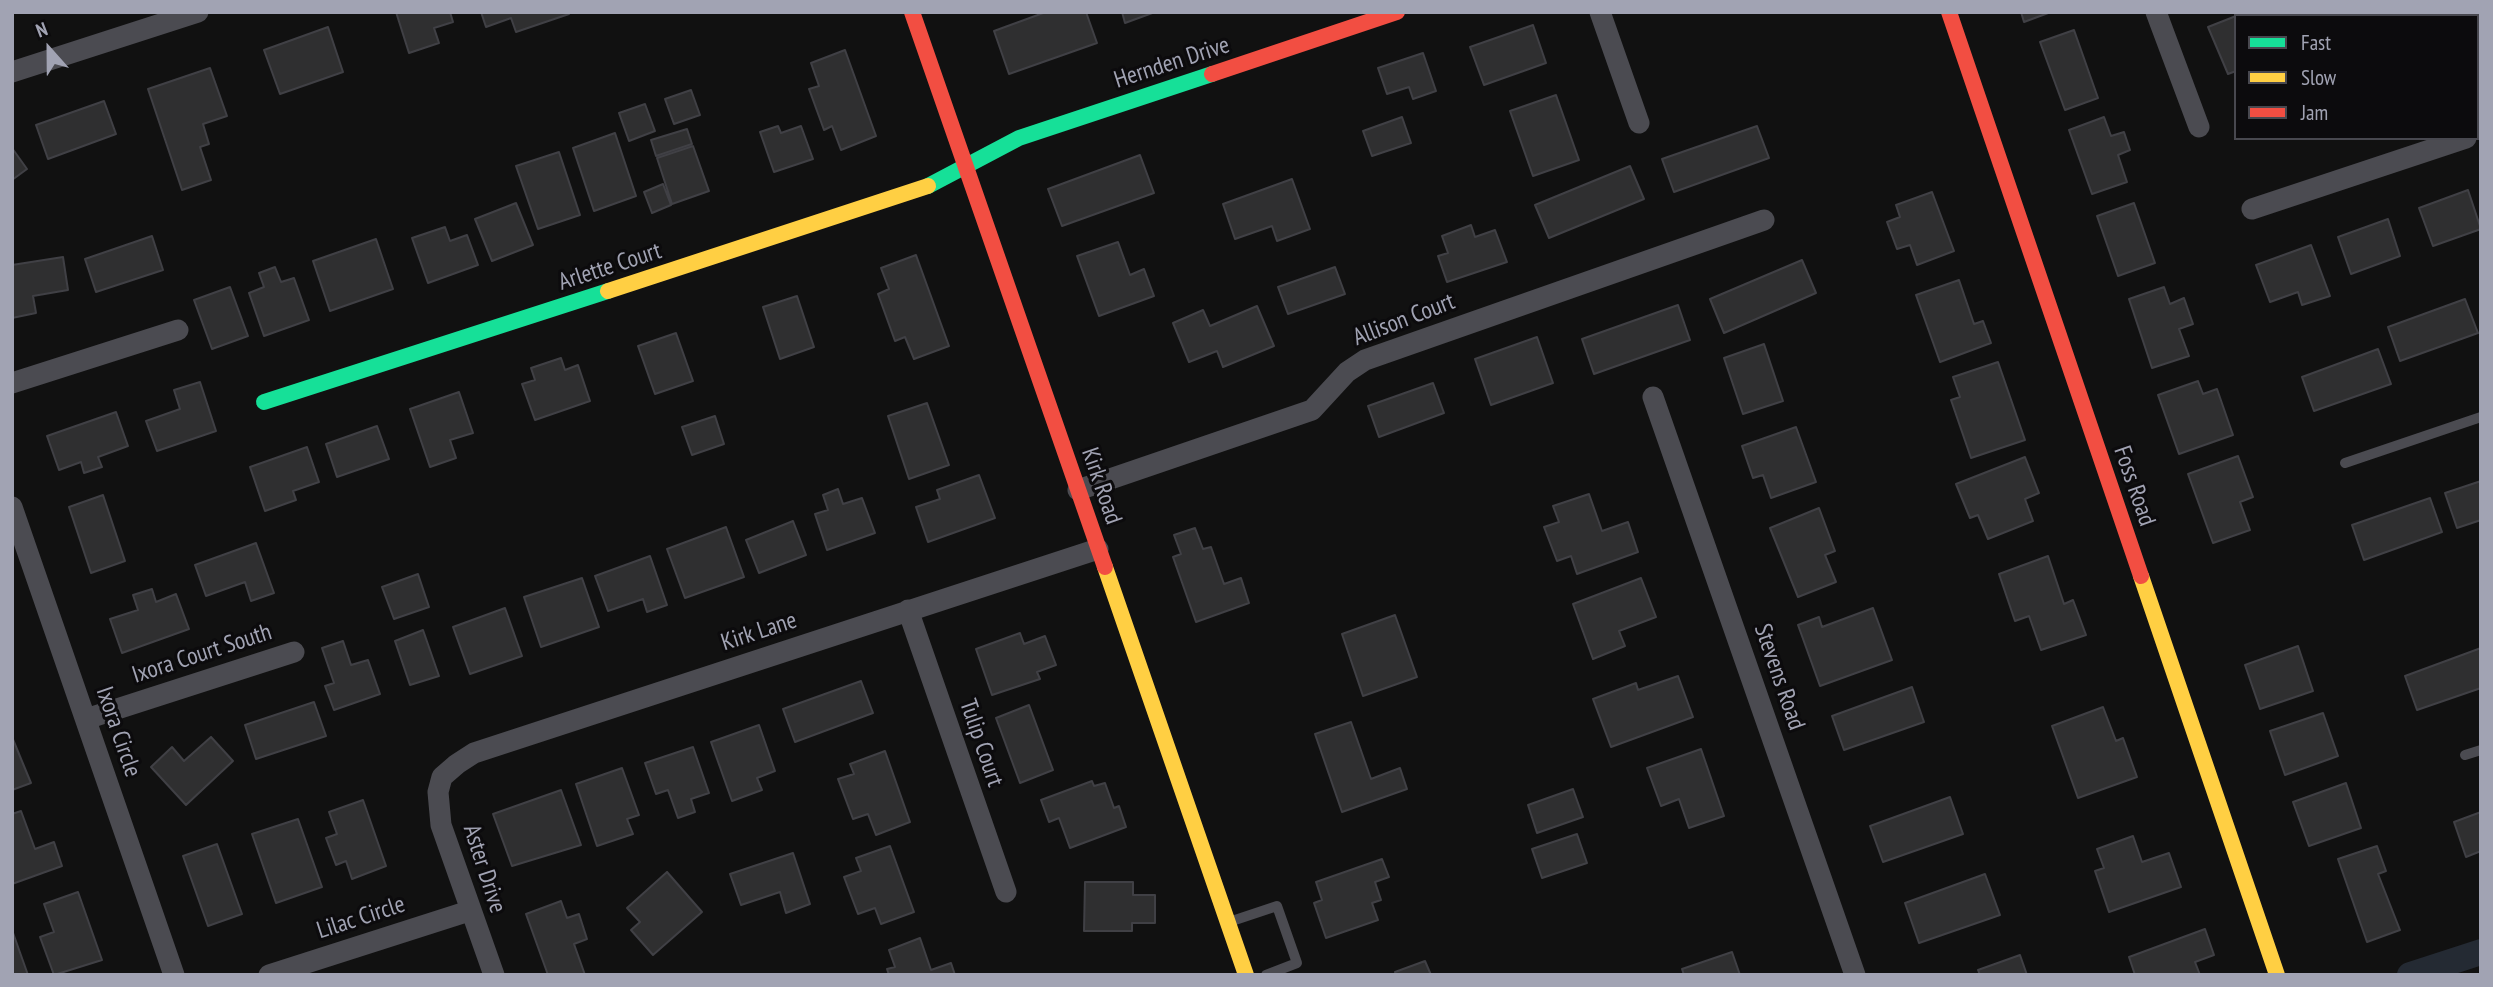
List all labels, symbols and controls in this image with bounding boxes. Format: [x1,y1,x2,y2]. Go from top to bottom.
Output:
north arrow [14,14,84,84]
legend [2234,14,2479,140]
text: N [32,16,51,42]
text: Fast [2301,29,2331,56]
street label: Hernden Drive [1111,31,1233,95]
text: Slow [2301,64,2336,91]
text: Jam [2301,99,2328,126]
street label: Arlette Court [555,237,665,297]
street label: Allison Court [1349,287,1459,353]
street label: Foss Road [2107,442,2161,530]
street label: Kirk Road [1075,444,1127,528]
street label: Kirk Lane [718,606,800,658]
street label: Ixora Court South [129,618,275,690]
street label: Stevens Road [1747,620,1811,734]
street label: Ixora Circle [89,683,147,781]
street label: Tulip Court [953,696,1009,790]
street label: Aster Drive [456,821,512,917]
street label: Lilac Circle [313,890,409,946]

